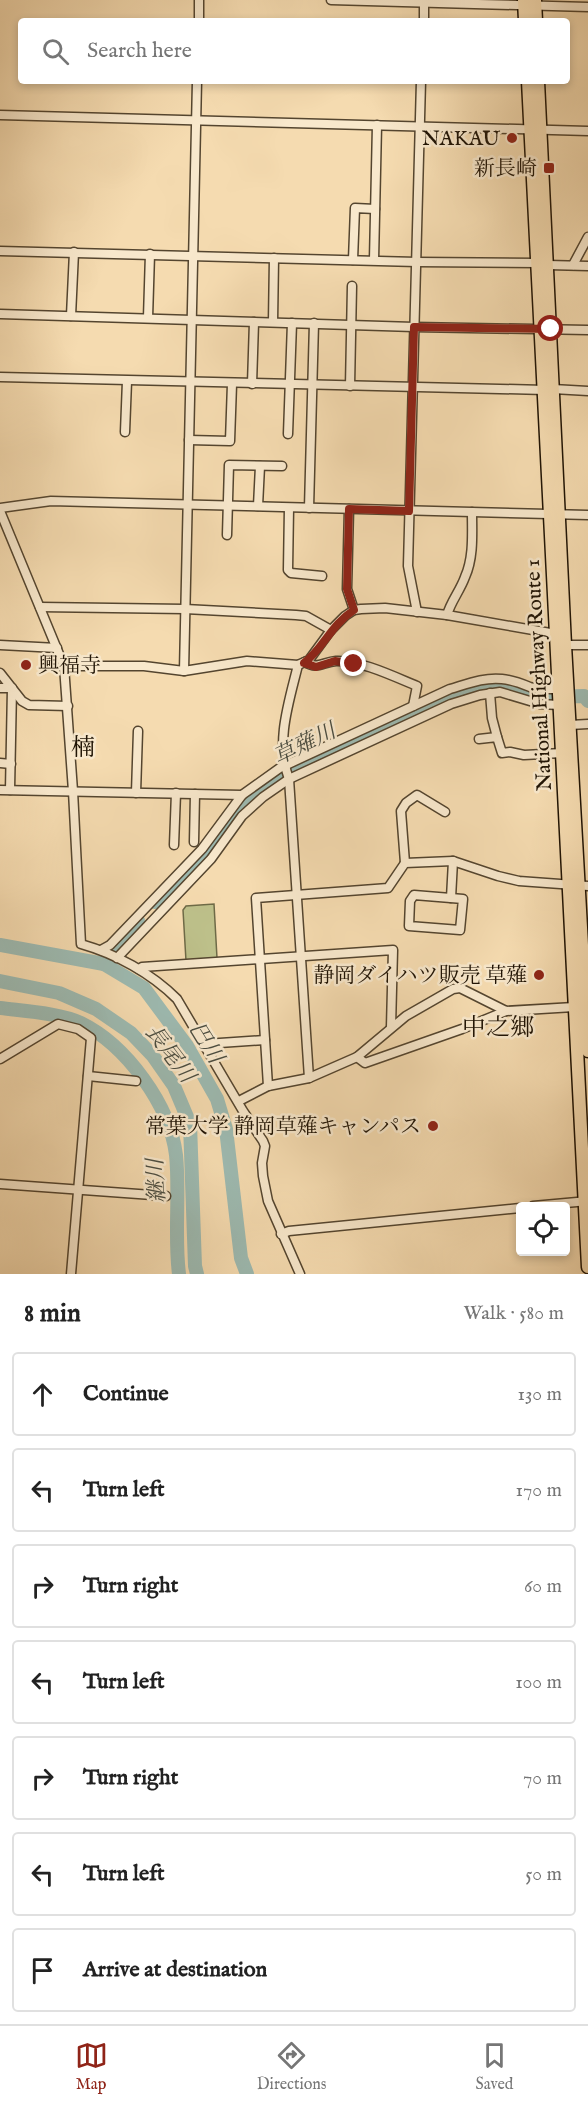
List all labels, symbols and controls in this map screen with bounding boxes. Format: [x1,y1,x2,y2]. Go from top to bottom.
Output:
search box [18,18,570,84]
icon: search [39,35,72,68]
text: Search here [87,37,192,65]
place label: NAKAU [422,126,500,153]
marker: NAKAU [505,131,519,145]
place label: 新長崎 [474,156,537,183]
marker: 新長崎 [542,161,556,175]
route start [537,315,563,341]
street label: National Highway Route 1 [520,558,559,791]
route end [340,650,366,676]
place label: 興福寺 [38,653,101,680]
marker: 興福寺 [19,658,33,672]
water label: 草薙川 [269,717,342,772]
district label: 楠 [71,733,95,764]
place label: 静岡ダイハツ販売 草薙 [313,963,527,990]
marker: 静岡ダイハツ販売 草薙 [532,968,546,982]
district label: 中之郷 [462,1013,534,1044]
water label: 巴川 [182,1017,230,1071]
water label: 長尾川 [138,1019,202,1091]
place label: 常葉大学 静岡草薙キャンパス [145,1114,421,1141]
marker: 常葉大学 静岡草薙キャンパス [426,1119,440,1133]
water label: 継川 [142,1156,172,1204]
map controls [516,1202,570,1256]
button: locate [516,1202,570,1256]
text: 8 min [24,1297,81,1330]
text: Walk · 580 m [463,1301,564,1326]
icon: ahead [26,1378,59,1411]
text: Continue [83,1380,169,1408]
text: 130 m [517,1382,562,1407]
icon: left [26,1474,59,1507]
text: Turn left [83,1476,165,1504]
text: 170 m [516,1478,562,1503]
icon: right [26,1570,59,1603]
text: Turn right [83,1572,178,1600]
text: 60 m [524,1574,562,1599]
icon: left [26,1666,59,1699]
text: Turn left [83,1668,165,1696]
text: 100 m [515,1670,562,1695]
icon: right [26,1762,59,1795]
text: Turn right [83,1764,178,1792]
text: 70 m [523,1766,562,1791]
icon: left [26,1858,59,1891]
text: Turn left [83,1860,165,1888]
text: 50 m [525,1862,562,1887]
icon: arrive [26,1954,59,1987]
text: Arrive at destination [83,1956,267,1984]
tab: Map [75,2039,108,2095]
tab: Directions [257,2039,326,2095]
tab: Saved [476,2039,513,2095]

